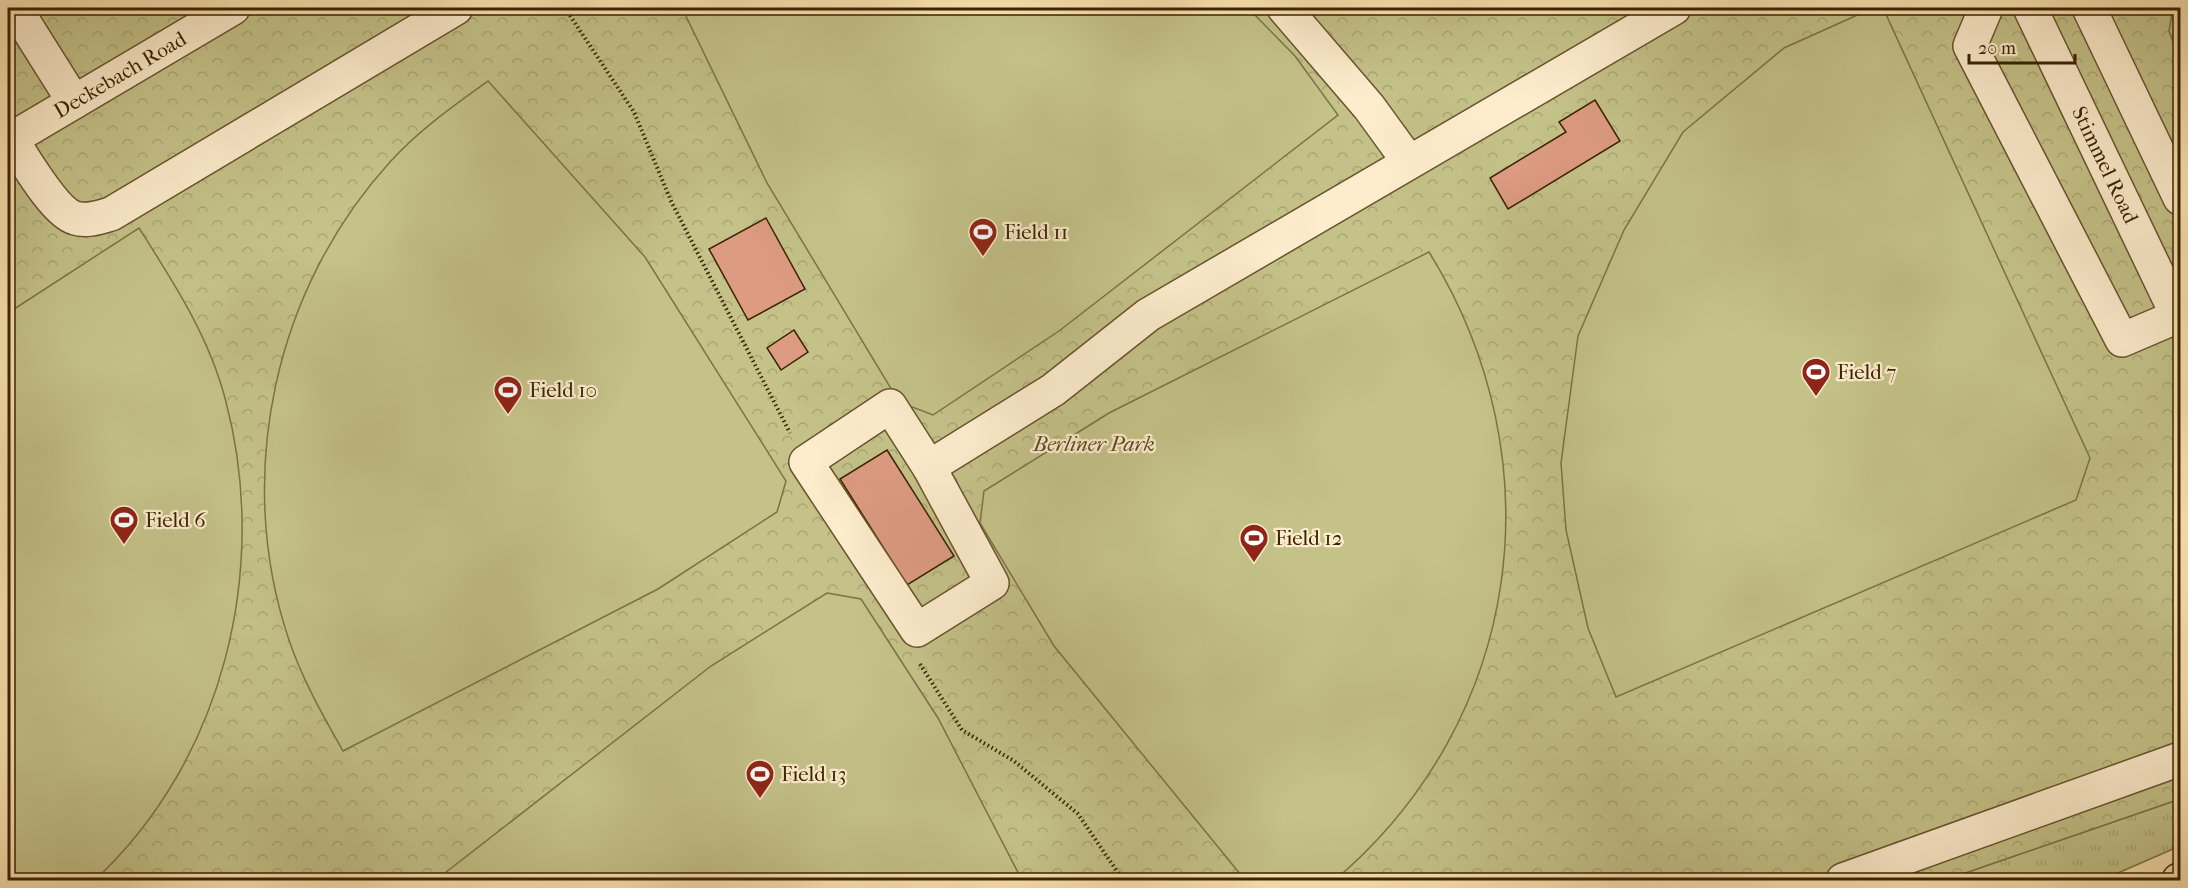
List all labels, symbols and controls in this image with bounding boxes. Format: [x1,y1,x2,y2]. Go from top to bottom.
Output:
street label: Deckebach Road [49,26,191,123]
scale bar [1969,27,2076,65]
text: 20 m [1978,38,2016,59]
street label: Stimmel Road [2067,103,2144,228]
sports icon: Field 11 [967,216,999,258]
place label: Field 11 [1004,220,1068,244]
sports icon: Field 7 [1800,356,1832,398]
place label: Field 7 [1837,360,1896,384]
sports icon: Field 10 [492,374,524,416]
place label: Field 10 [529,378,597,402]
park label: Berliner Park [1032,432,1155,456]
sports icon: Field 6 [108,504,140,546]
place label: Field 6 [145,508,206,532]
sports icon: Field 12 [1238,522,1270,564]
place label: Field 12 [1275,526,1343,550]
sports icon: Field 13 [744,758,776,800]
place label: Field 13 [781,762,846,786]

